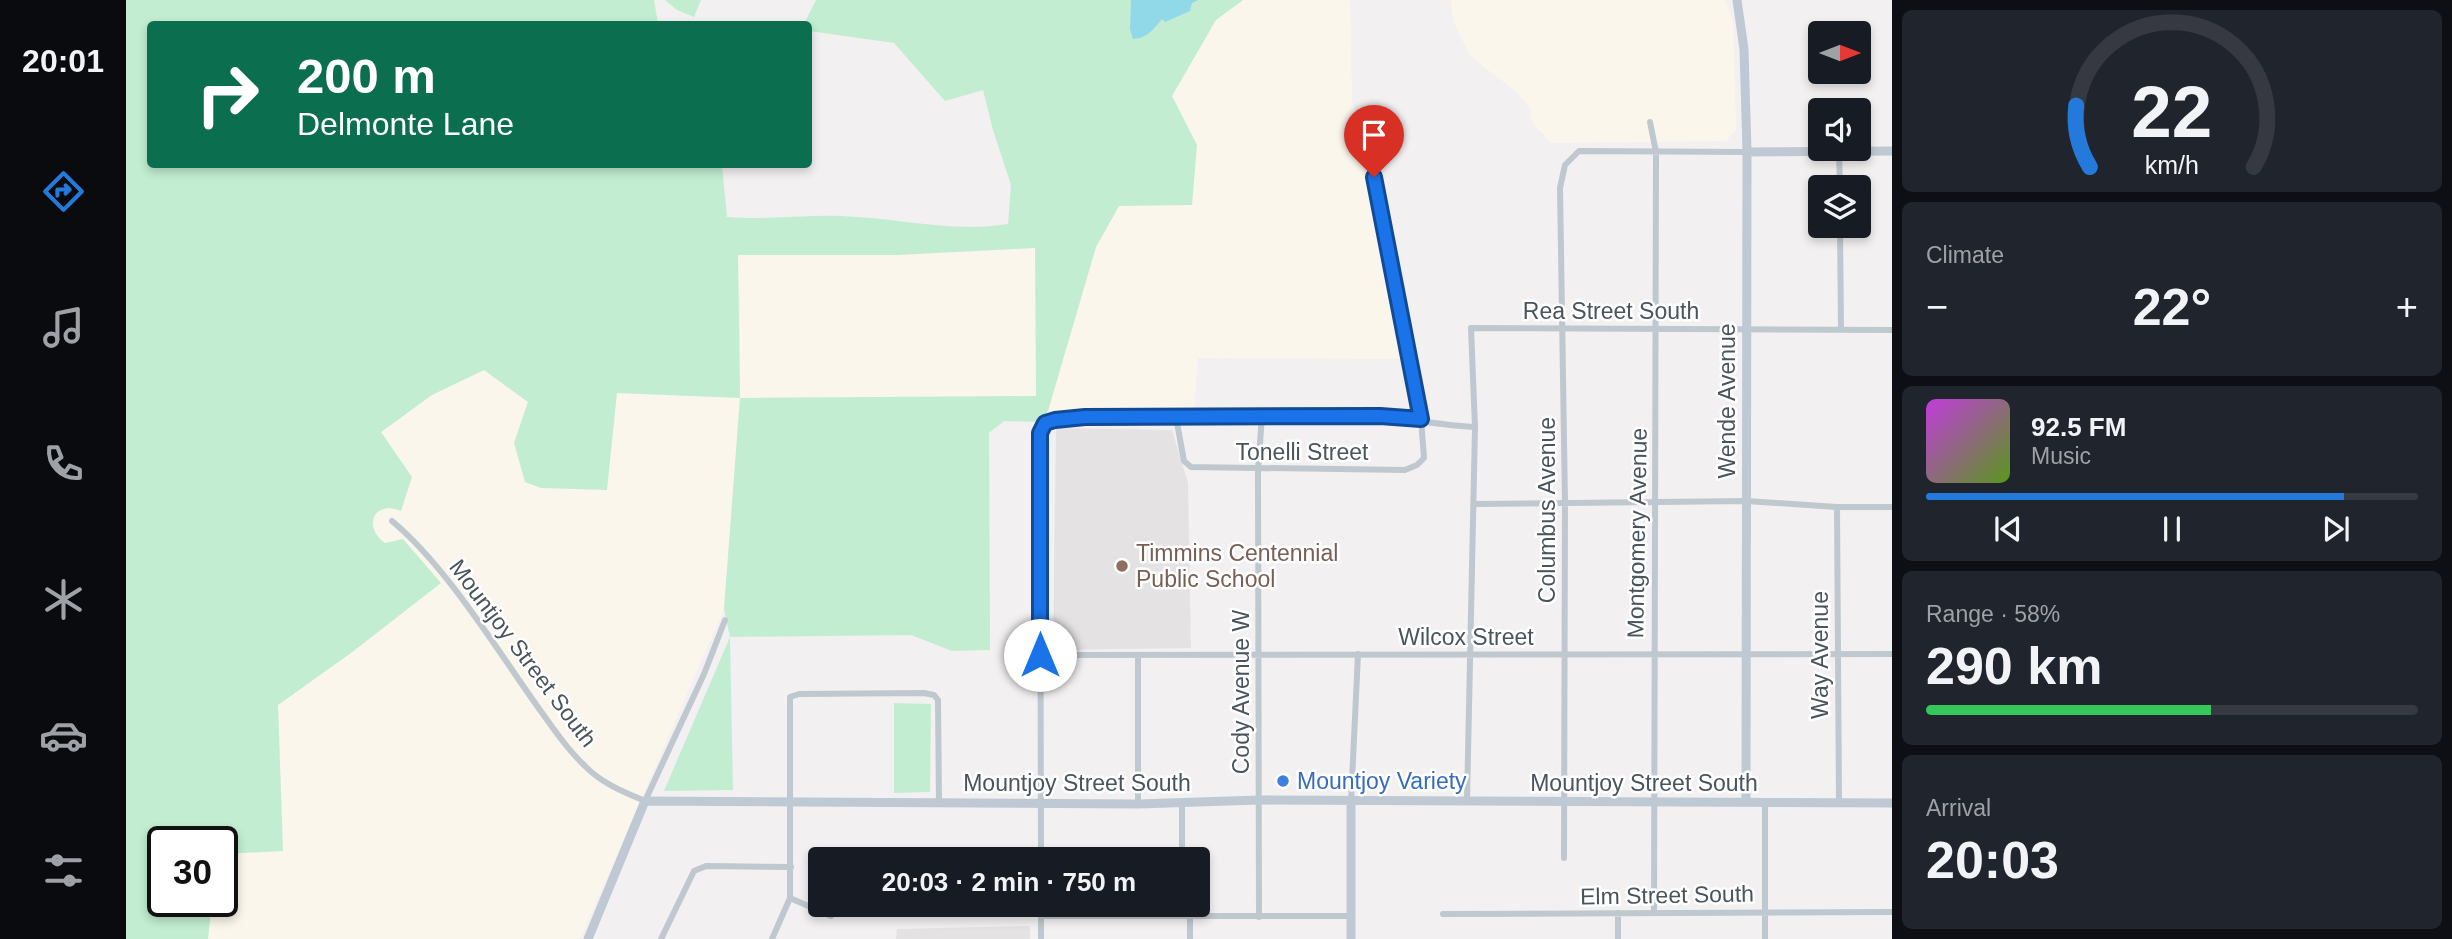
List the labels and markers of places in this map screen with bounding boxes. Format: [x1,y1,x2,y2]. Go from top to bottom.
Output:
pin [1344,105,1404,177]
place label: Timmins Centennial Public School [1136,540,1338,592]
marker: Timmins Centennial Public School [1114,558,1130,574]
place label: Mountjoy Variety [1297,768,1467,794]
marker: Mountjoy Variety [1275,773,1291,789]

